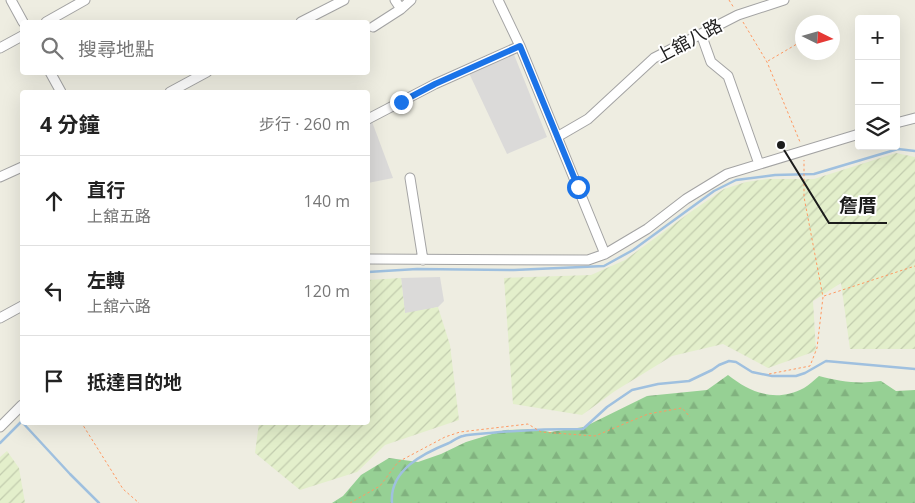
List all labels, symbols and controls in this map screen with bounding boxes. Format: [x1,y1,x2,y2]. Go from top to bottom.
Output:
street label: 上舘八路 [651,13,726,68]
north arrow [795,15,840,60]
map controls [855,15,900,150]
button: + [855,15,900,60]
search box [20,20,370,75]
icon: search [38,34,66,62]
text: 搜尋地點 [78,36,154,62]
button: − [855,60,900,105]
route end [390,91,413,114]
button: layers [855,105,900,150]
text: 4 分鐘 [40,110,99,138]
text: 步行 · 260 m [259,113,350,135]
route start [567,176,590,199]
text: 直行 [87,177,125,203]
icon: ahead [40,187,68,215]
callout: 詹厝 [829,189,887,223]
text: 140 m [304,190,350,212]
text: 詹厝 [839,192,877,218]
text: 上舘五路 [87,205,151,227]
text: 左轉 [87,267,125,293]
icon: left [40,277,68,305]
text: 120 m [304,280,350,302]
text: 上舘六路 [87,295,151,317]
icon: arrive [40,367,68,395]
text: 抵達目的地 [87,369,182,395]

